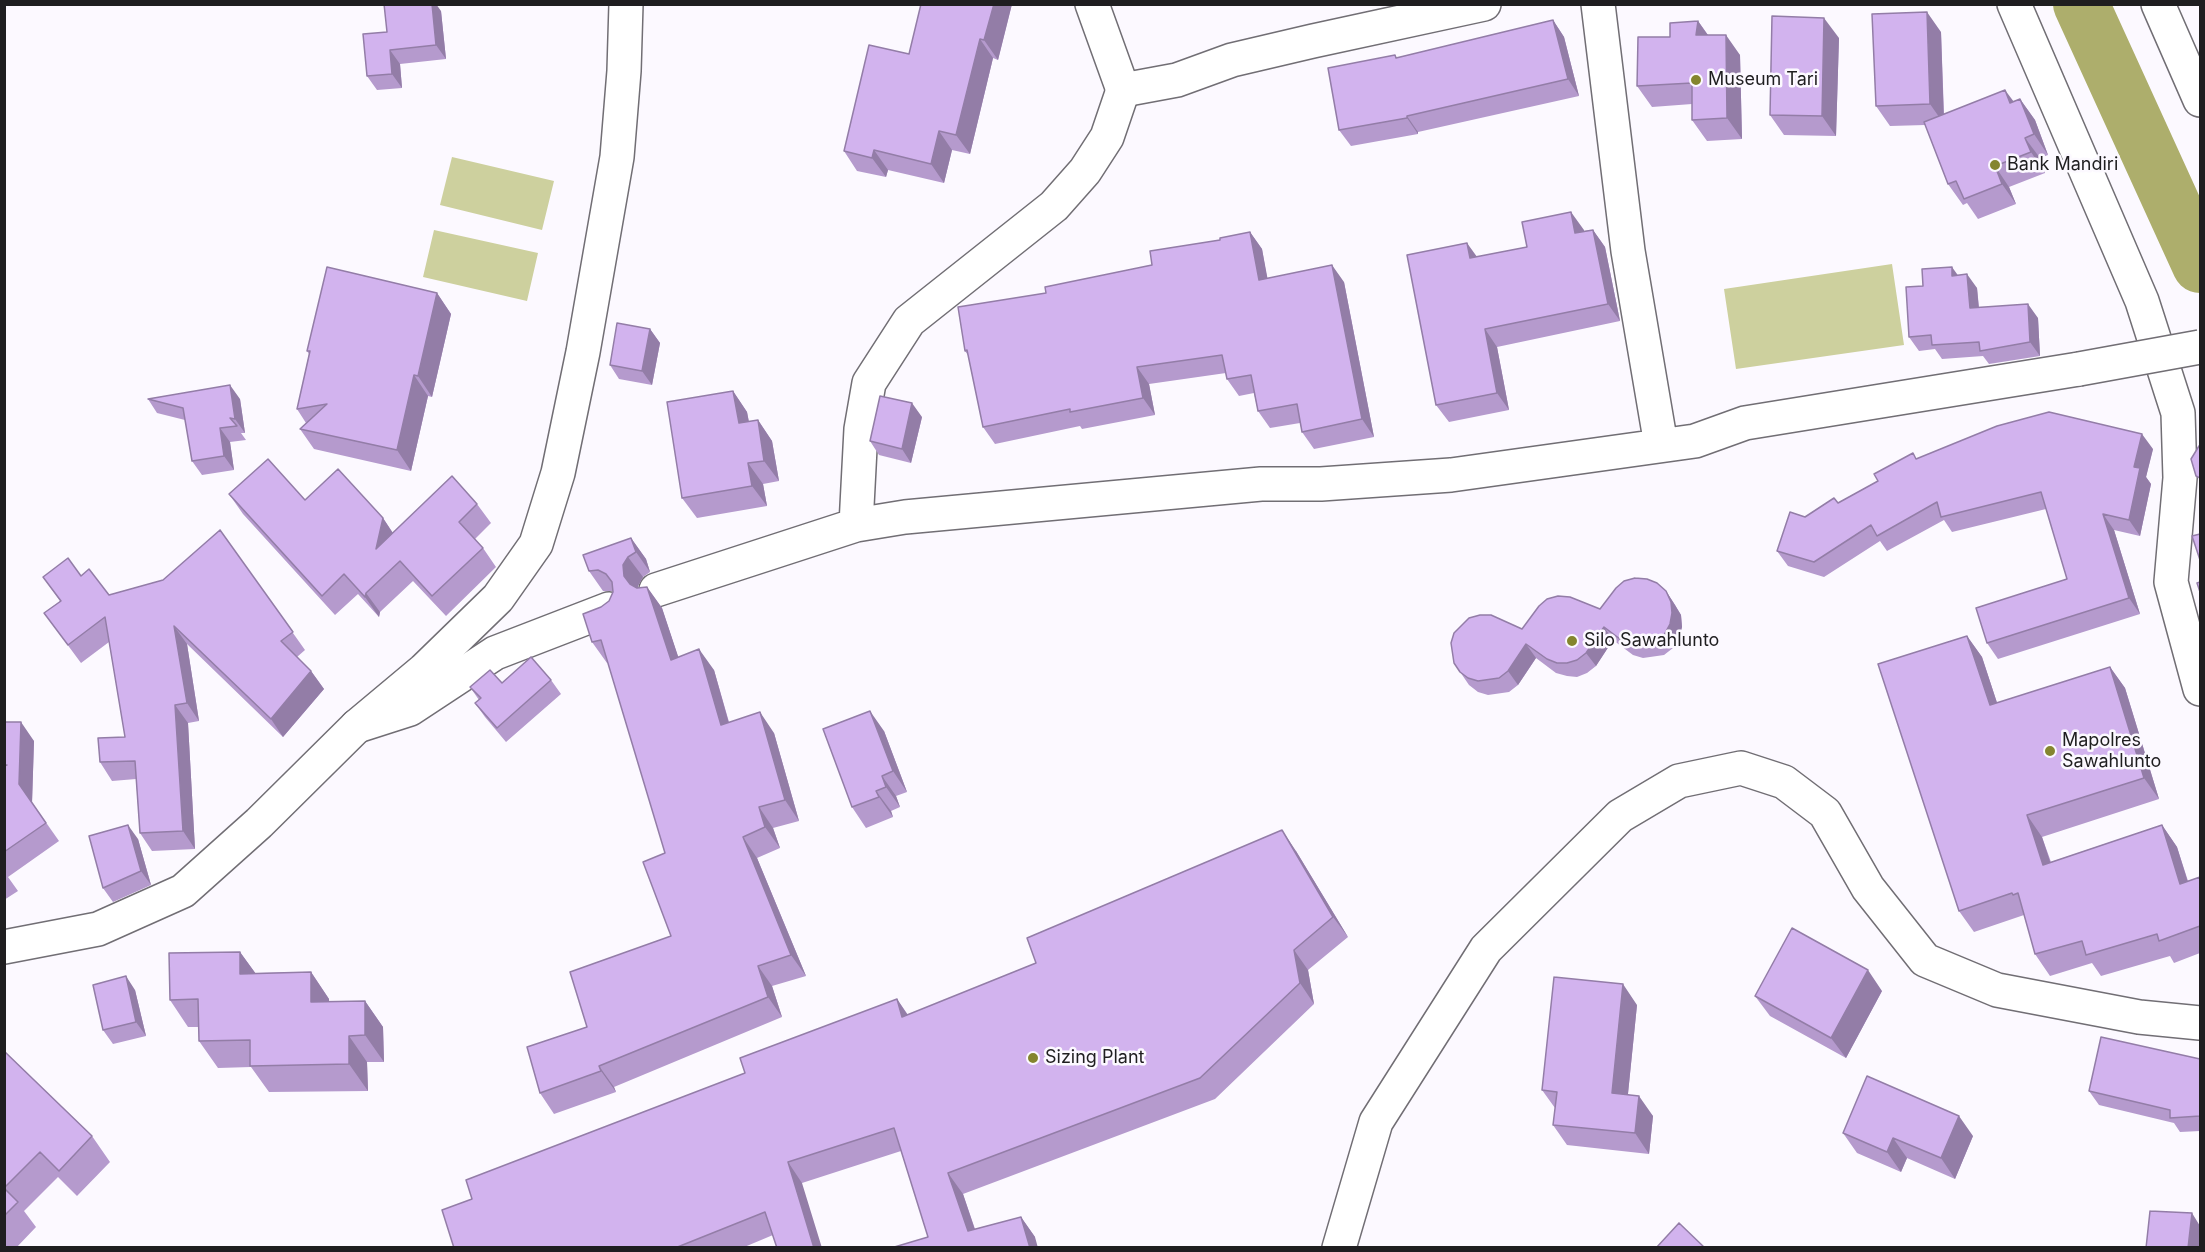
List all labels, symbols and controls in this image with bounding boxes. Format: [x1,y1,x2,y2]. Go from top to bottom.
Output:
place label: Museum Tari [1708,69,1818,91]
marker: Museum Tari [1689,73,1703,87]
place label: Bank Mandiri [2007,154,2118,176]
marker: Bank Mandiri [1988,158,2002,172]
place label: Silo Sawahlunto [1584,630,1719,652]
marker: Silo Sawahlunto [1565,634,1579,648]
place label: Mapolres Sawahlunto [2062,730,2161,772]
marker: Mapolres Sawahlunto [2043,744,2057,758]
place label: Sizing Plant [1045,1047,1144,1069]
marker: Sizing Plant [1026,1051,1040,1065]

